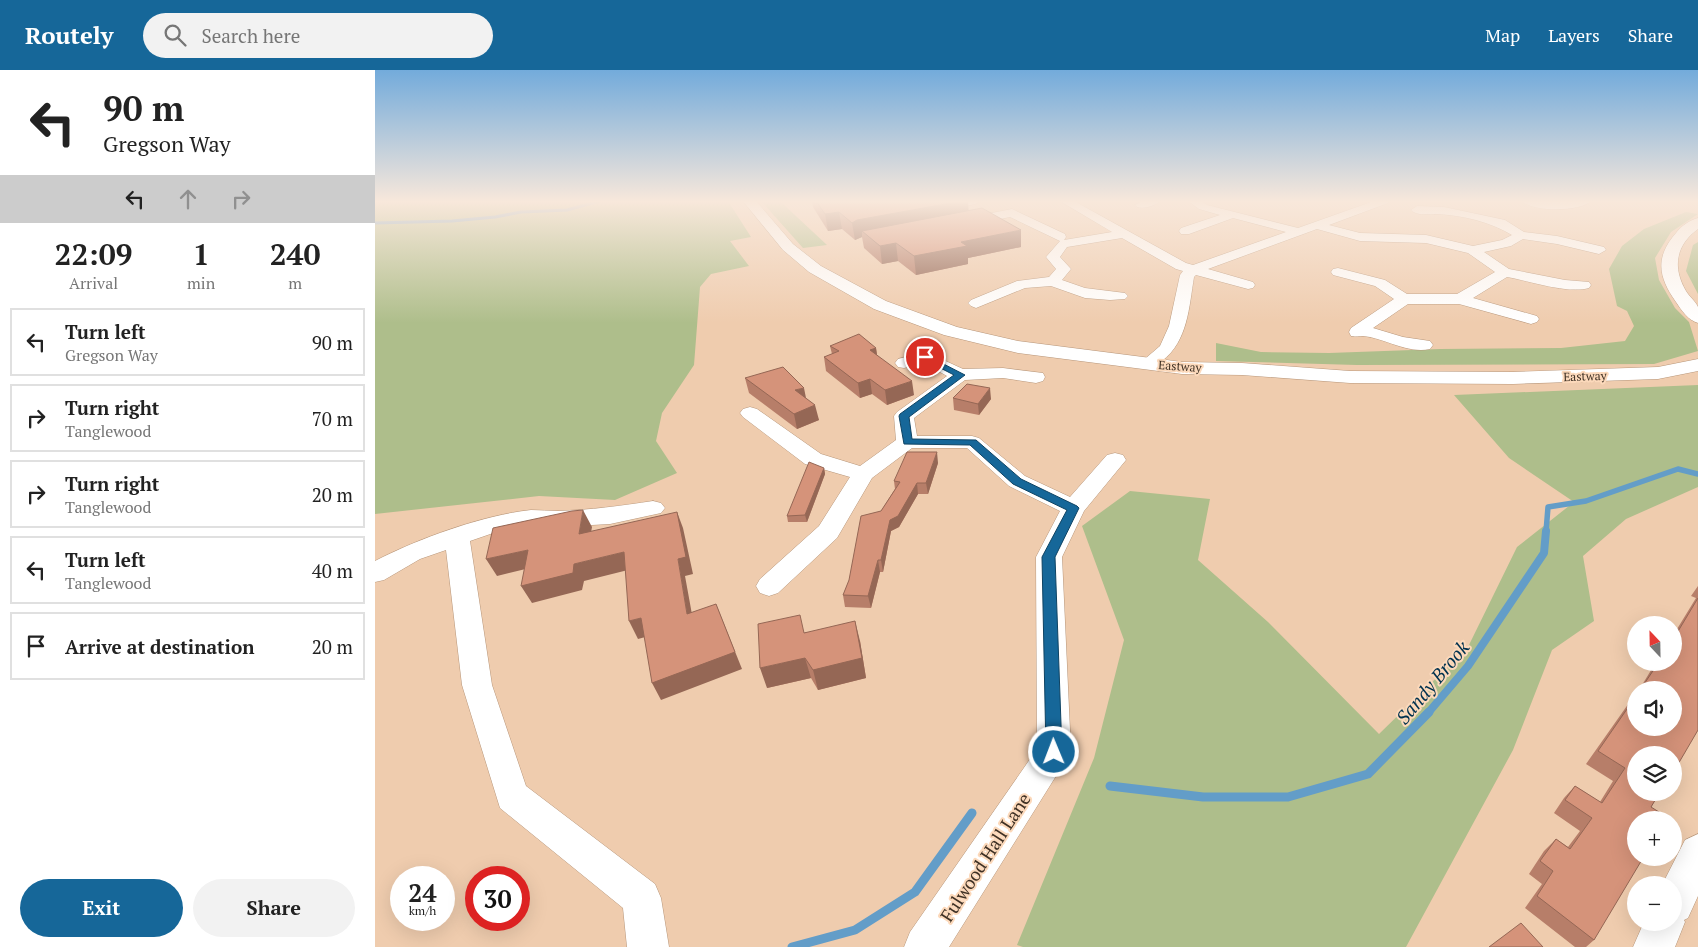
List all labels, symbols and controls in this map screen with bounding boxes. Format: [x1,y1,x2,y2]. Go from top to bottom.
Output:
search box [143,13,493,58]
text: Routely [25,19,113,51]
icon: search [161,21,189,49]
text: Search here [201,23,300,48]
text: Map [1485,23,1520,47]
text: Layers [1548,23,1600,47]
text: Share [1628,23,1673,47]
text: 90 m [103,85,184,131]
icon: left [20,90,85,155]
text: Gregson Way [103,129,231,158]
icon: left [121,185,149,213]
icon: ahead [174,185,202,213]
icon: right [227,185,255,213]
text: 22:09 [54,234,133,274]
text: 1 [193,234,210,274]
text: 240 [270,234,321,274]
text: Arrival [69,272,118,294]
text: min [187,272,215,294]
text: m [288,272,302,294]
text: Turn left [65,319,146,344]
icon: left [22,328,50,356]
text: 90 m [312,330,353,355]
pin [904,336,946,378]
icon: arrive [911,343,939,371]
text: Gregson Way [65,344,158,366]
street label: Eastway [1158,357,1203,375]
street label: Eastway [1563,368,1608,384]
text: Turn right [65,395,159,420]
icon: right [22,404,50,432]
text: 70 m [312,406,353,431]
text: Tanglewood [65,420,151,442]
text: Turn right [65,471,159,496]
icon: right [22,480,50,508]
text: 20 m [312,482,353,507]
text: Tanglewood [65,496,151,518]
text: Turn left [65,547,146,572]
icon: left [22,556,50,584]
text: 40 m [312,558,353,583]
text: Tanglewood [65,572,151,594]
north arrow [1627,616,1683,671]
map controls [1627,616,1682,931]
icon: arrive [22,632,50,660]
text: Arrive at destination [65,634,254,659]
text: 20 m [312,634,353,659]
water label: Sandy Brook [1390,634,1475,729]
button: sound [1627,681,1682,736]
position arrow [1027,725,1079,777]
button: layers [1627,746,1682,801]
street label: Fulwood Hall Lane [934,788,1036,926]
button: + [1627,811,1682,866]
speed limit sign: 30 [465,866,530,931]
text: 24 [408,876,437,909]
button: − [1627,876,1682,931]
button: Exit [20,879,183,937]
button: Share [193,879,355,937]
text: km/h [409,903,436,918]

